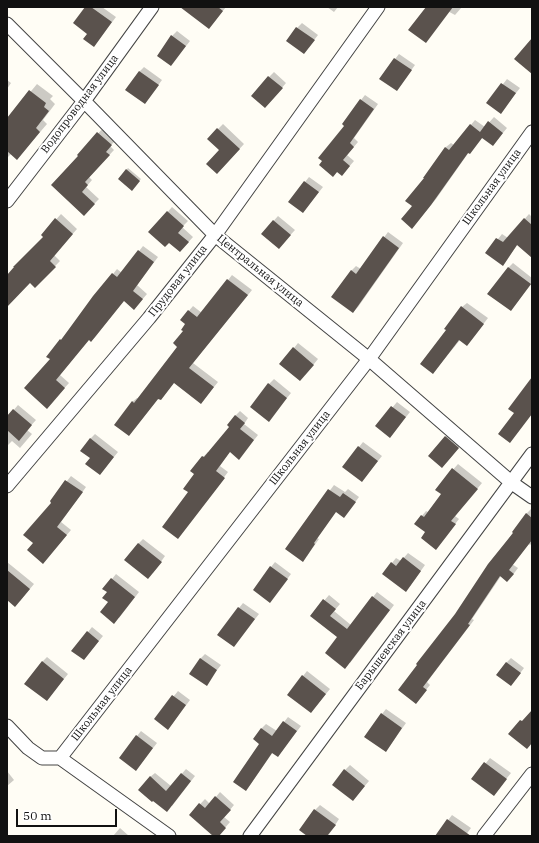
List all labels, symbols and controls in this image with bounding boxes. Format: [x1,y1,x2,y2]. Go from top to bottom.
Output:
street label: Водопроводная улица [39,52,121,156]
street label: Школьная улица [460,146,524,228]
street label: Центральная улица [214,232,306,310]
street label: Прудовая улица [146,243,210,319]
street label: Школьная улица [267,408,333,488]
street label: Барышевская улица [353,597,429,693]
street label: Школьная улица [69,664,135,744]
scale bar [18,801,119,827]
text: 50 m [23,808,52,823]

